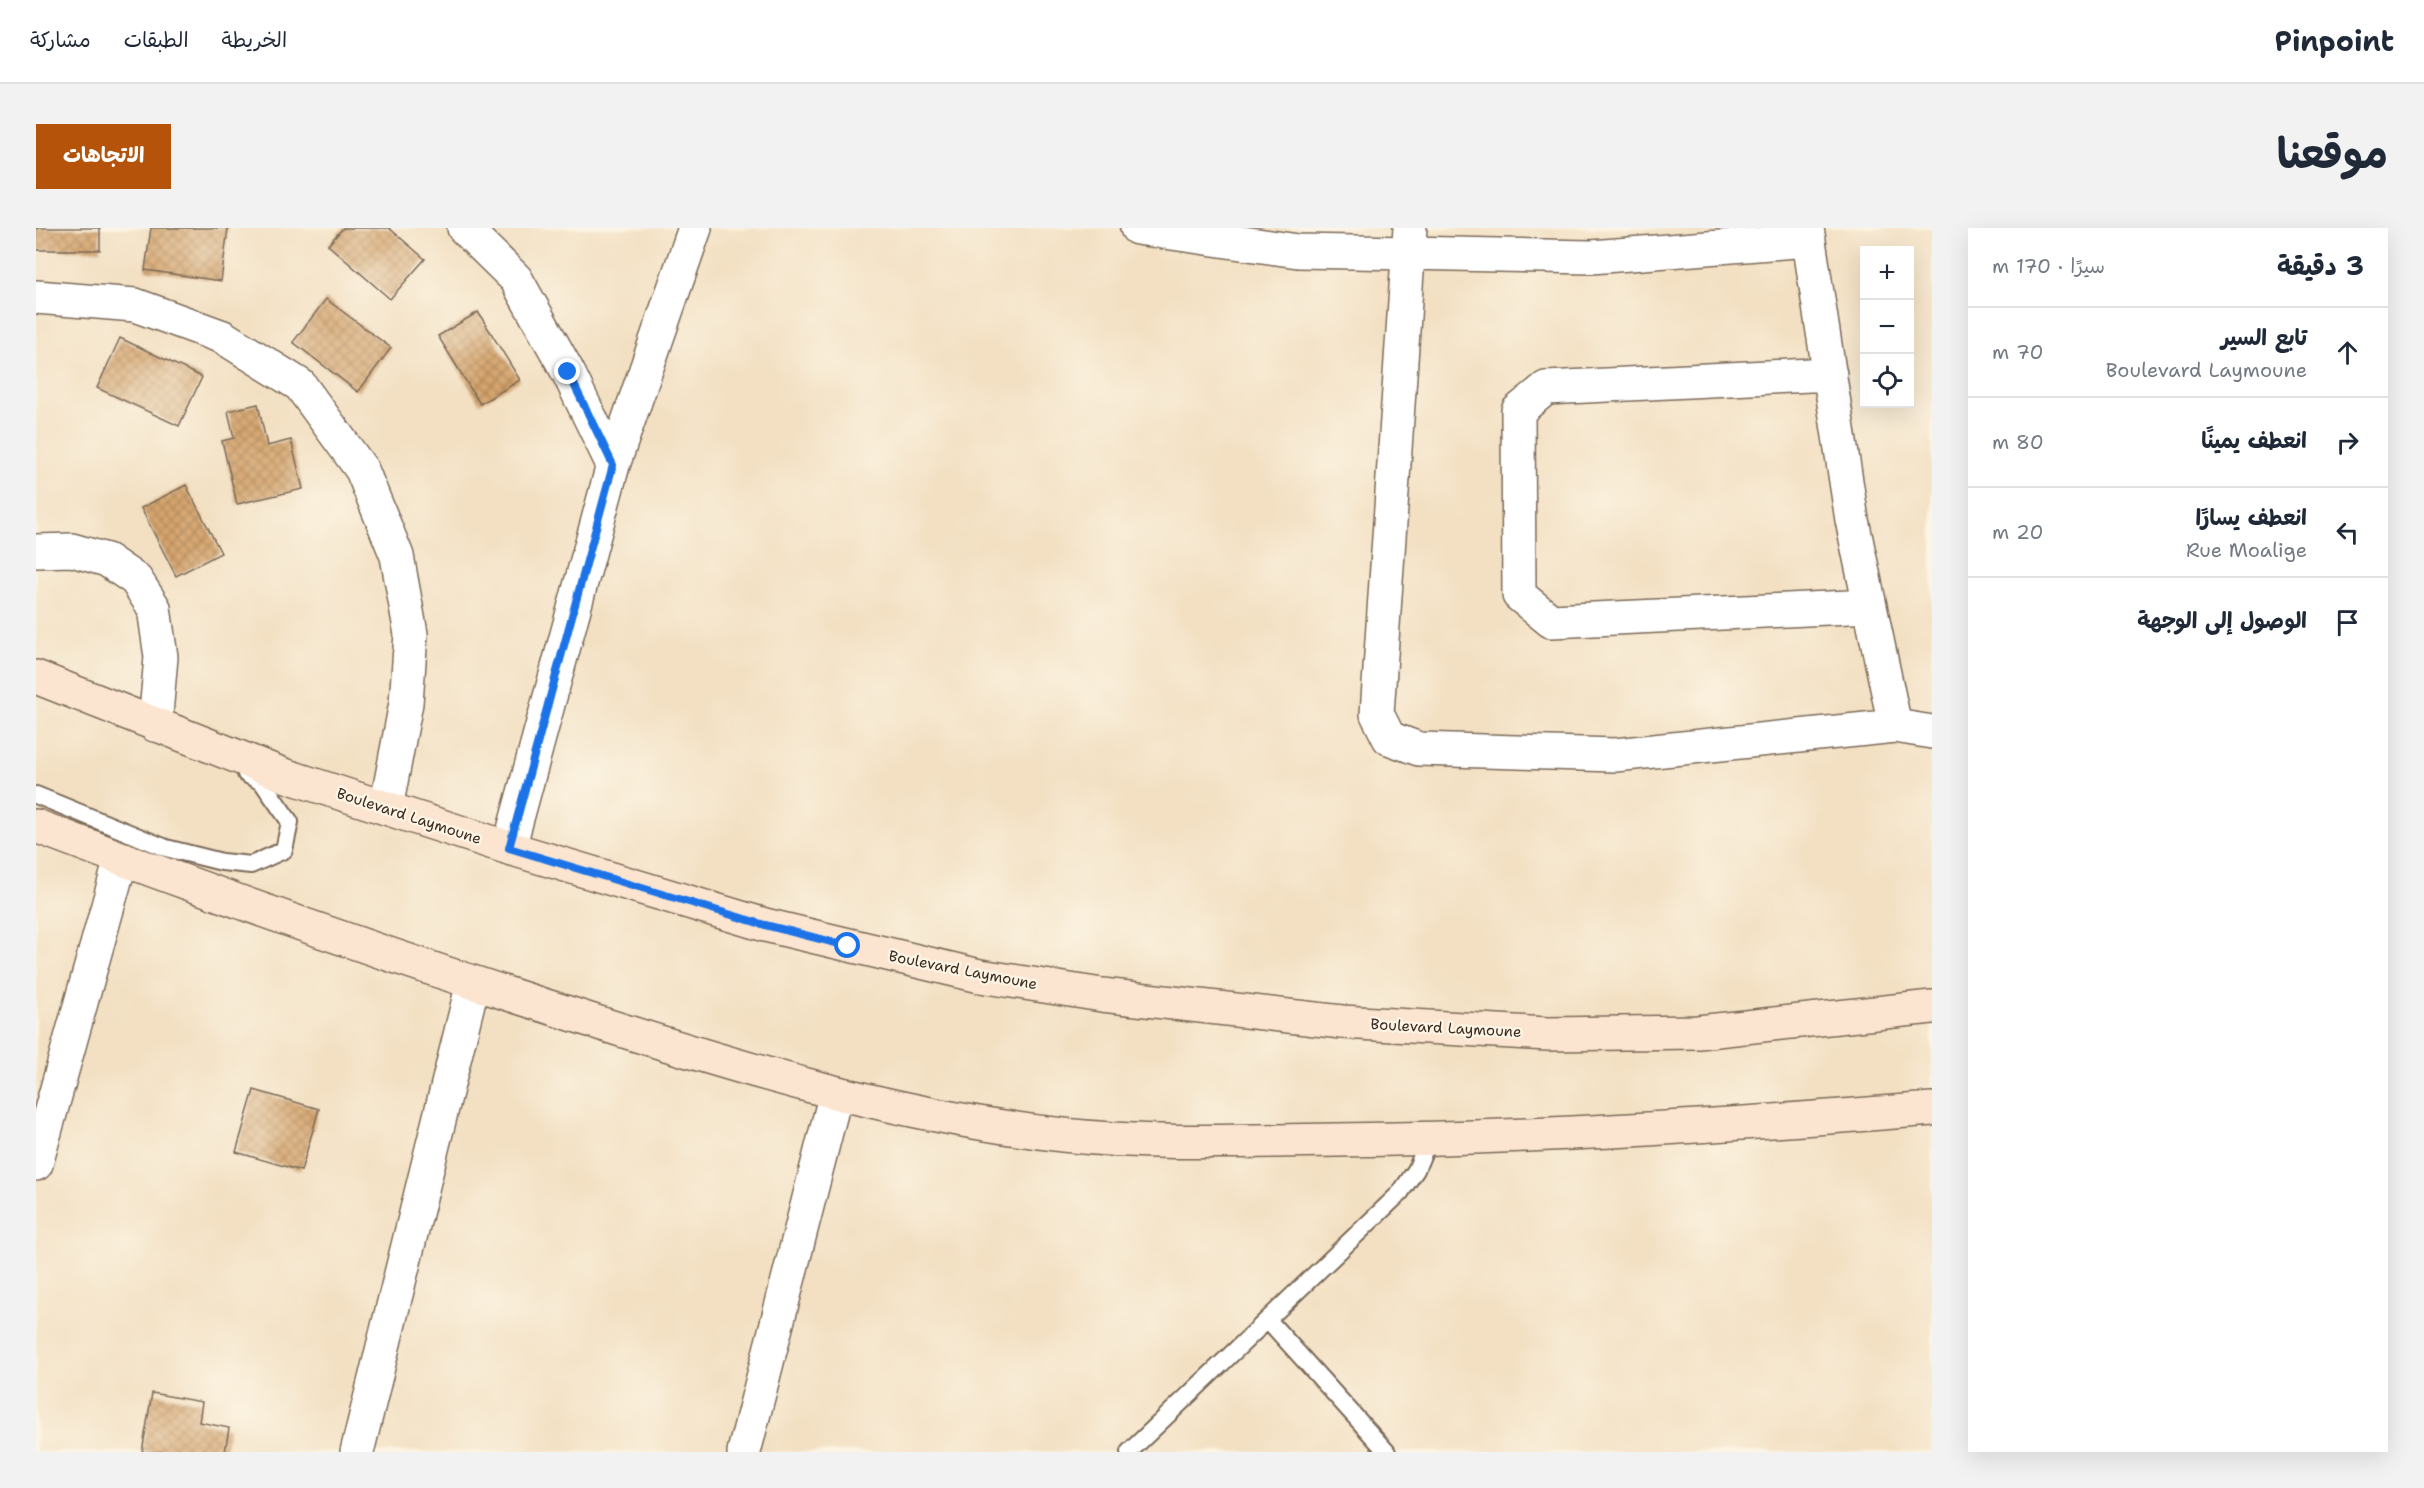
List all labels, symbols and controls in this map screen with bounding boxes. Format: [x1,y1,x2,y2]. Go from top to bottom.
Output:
text: Pinpoint [2275,22,2394,60]
text: مشاركة [30,26,91,54]
text: الطبقات [124,26,189,54]
text: الخريطة [222,26,287,54]
button: الاتجاهات [36,124,171,189]
text: موقعنا [2277,125,2388,181]
map controls [1860,246,1914,408]
button: + [1860,246,1914,300]
text: 3 دقيقة [2277,248,2364,283]
text: سيرًا · 170 m [1992,253,2105,279]
button: − [1860,300,1914,354]
text: تابع السير [2221,323,2307,352]
icon: ahead [2331,336,2364,369]
text: 70 m [1992,339,2044,365]
button: locate [1860,354,1914,408]
text: Boulevard Laymoune [2106,357,2307,383]
route end [554,358,580,384]
text: انعطف يمينًا [2201,426,2307,455]
icon: right [2331,426,2364,459]
text: 80 m [1992,429,2044,455]
text: انعطف يسارًا [2195,503,2307,532]
icon: left [2331,516,2364,549]
text: 20 m [1992,519,2043,545]
text: Rue Moalige [2186,537,2307,563]
text: الوصول إلى الوجهة [2137,606,2307,635]
icon: arrive [2331,606,2364,639]
street label: Boulevard Laymoune [334,783,484,849]
route start [834,932,860,958]
street label: Boulevard Laymoune [887,946,1039,994]
street label: Boulevard Laymoune [1370,1014,1522,1042]

